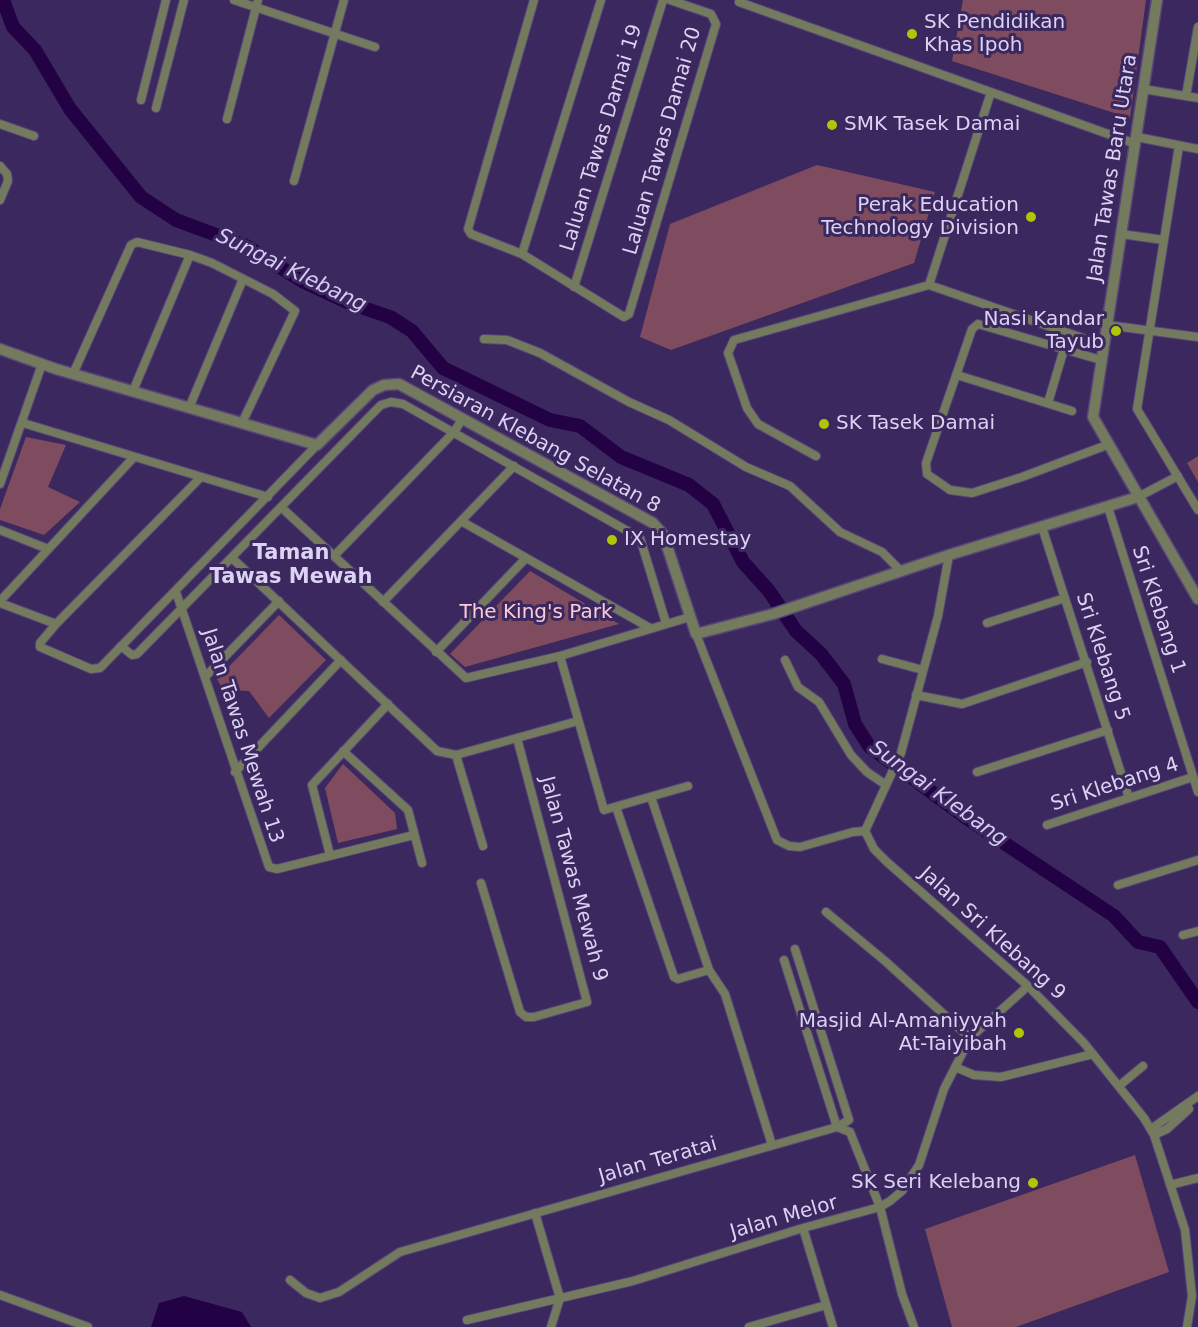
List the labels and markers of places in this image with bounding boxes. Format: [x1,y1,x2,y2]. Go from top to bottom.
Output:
place label: SK Pendidikan Khas Ipoh [924,11,1065,58]
marker: SK Pendidikan Khas Ipoh [905,27,919,41]
place label: SMK Tasek Damai [844,113,1020,137]
marker: SMK Tasek Damai [825,118,839,132]
place label: Perak Education Technology Division [821,194,1019,241]
marker: Perak Education Technology Division [1024,210,1038,224]
place label: Nasi Kandar Tayub [984,308,1104,355]
marker: Nasi Kandar Tayub [1109,324,1123,338]
place label: SK Tasek Damai [836,412,995,436]
marker: SK Tasek Damai [817,417,831,431]
place label: IX Homestay [624,528,751,552]
marker: IX Homestay [605,533,619,547]
place label: Masjid Al-Amaniyyah At-Taiyibah [799,1010,1007,1057]
marker: Masjid Al-Amaniyyah At-Taiyibah [1012,1026,1026,1040]
place label: SK Seri Kelebang [851,1171,1021,1195]
marker: SK Seri Kelebang [1026,1176,1040,1190]

